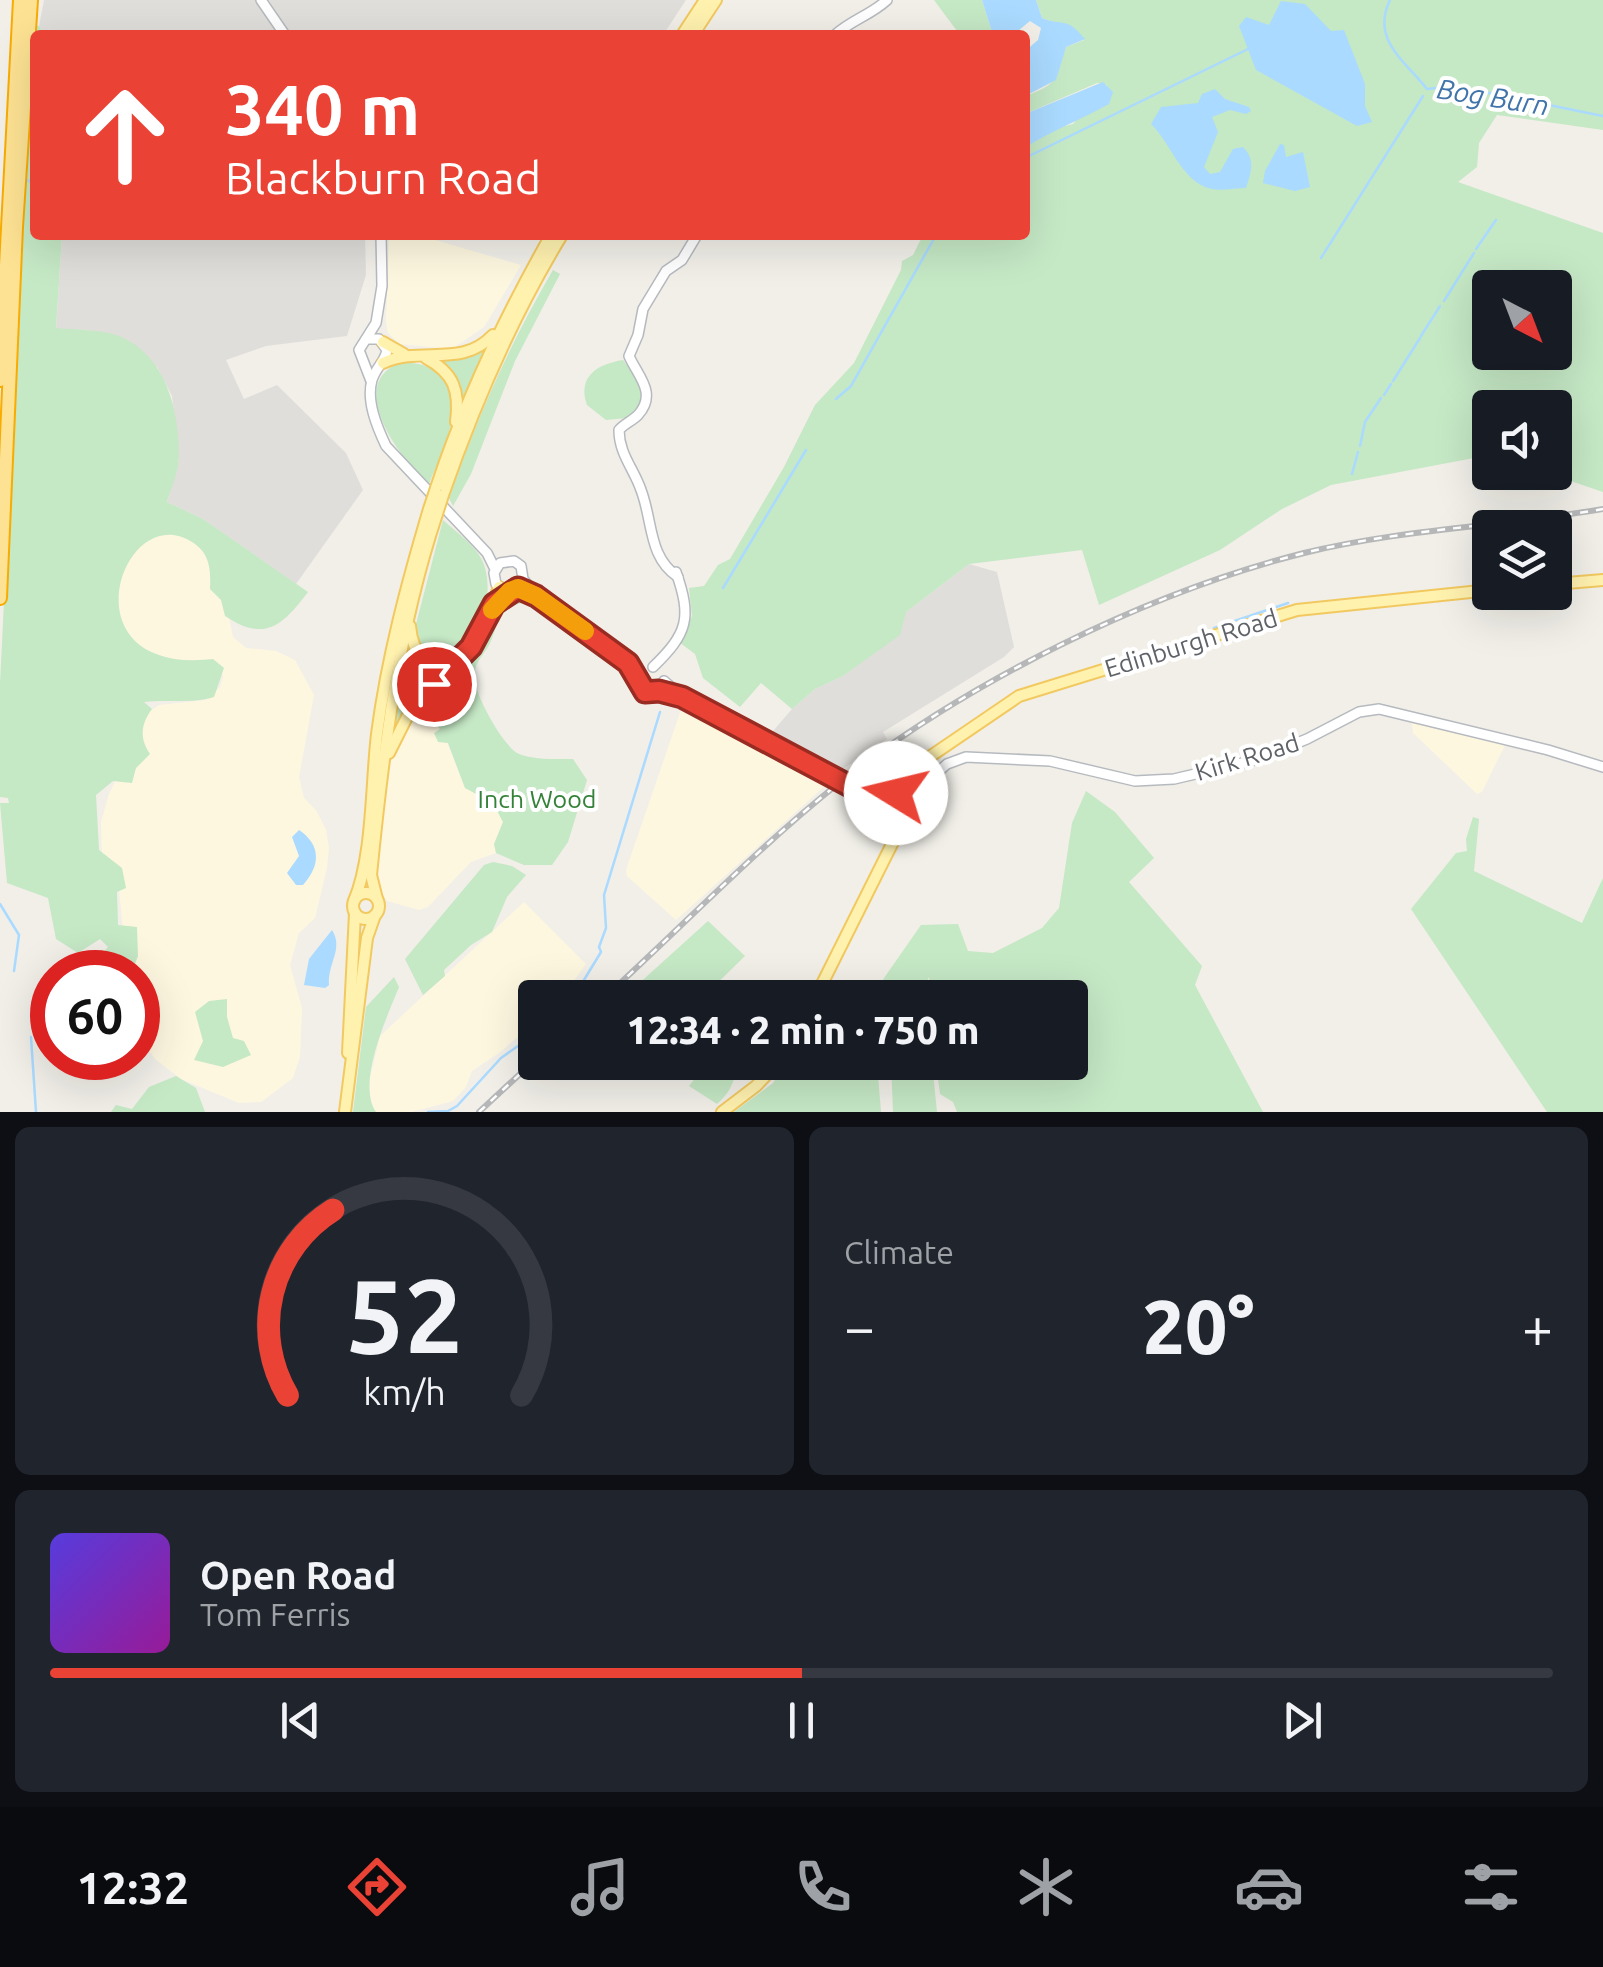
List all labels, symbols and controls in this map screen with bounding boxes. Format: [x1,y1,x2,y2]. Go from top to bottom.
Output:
icon: ahead [60,70,190,200]
text: 340 m [225,70,420,148]
water label: Bog Burn [1435,72,1551,121]
text: Blackburn Road [225,152,541,203]
north arrow [1472,270,1572,370]
map controls [1472,270,1572,610]
button: sound [1472,390,1572,490]
button: layers [1472,510,1572,610]
street label: Edinburgh Road [1101,603,1281,683]
pin [392,642,477,727]
icon: arrive [407,657,462,712]
street label: Kirk Road [1192,728,1302,786]
position arrow [844,741,948,845]
park label: Inch Wood [478,785,596,813]
speed limit sign: 60 [30,950,160,1080]
text: 12:34 · 2 min · 750 m [626,1009,980,1051]
text: Climate [844,1234,954,1270]
text: 52 [346,1256,463,1373]
text: 20° [1143,1284,1254,1368]
text: − [844,1296,875,1357]
text: + [1522,1296,1553,1357]
text: km/h [363,1372,446,1412]
text: Open Road [200,1554,396,1596]
text: Tom Ferris [200,1596,350,1632]
icon: previous [273,1693,328,1748]
icon: pause [774,1693,829,1748]
icon: next [1275,1693,1330,1748]
icon: directions [342,1852,412,1922]
icon: music [565,1852,635,1922]
icon: phone [788,1852,858,1922]
icon: climate [1011,1852,1081,1922]
icon: car [1234,1852,1304,1922]
icon: filters [1456,1852,1526,1922]
text: 12:32 [76,1862,189,1913]

